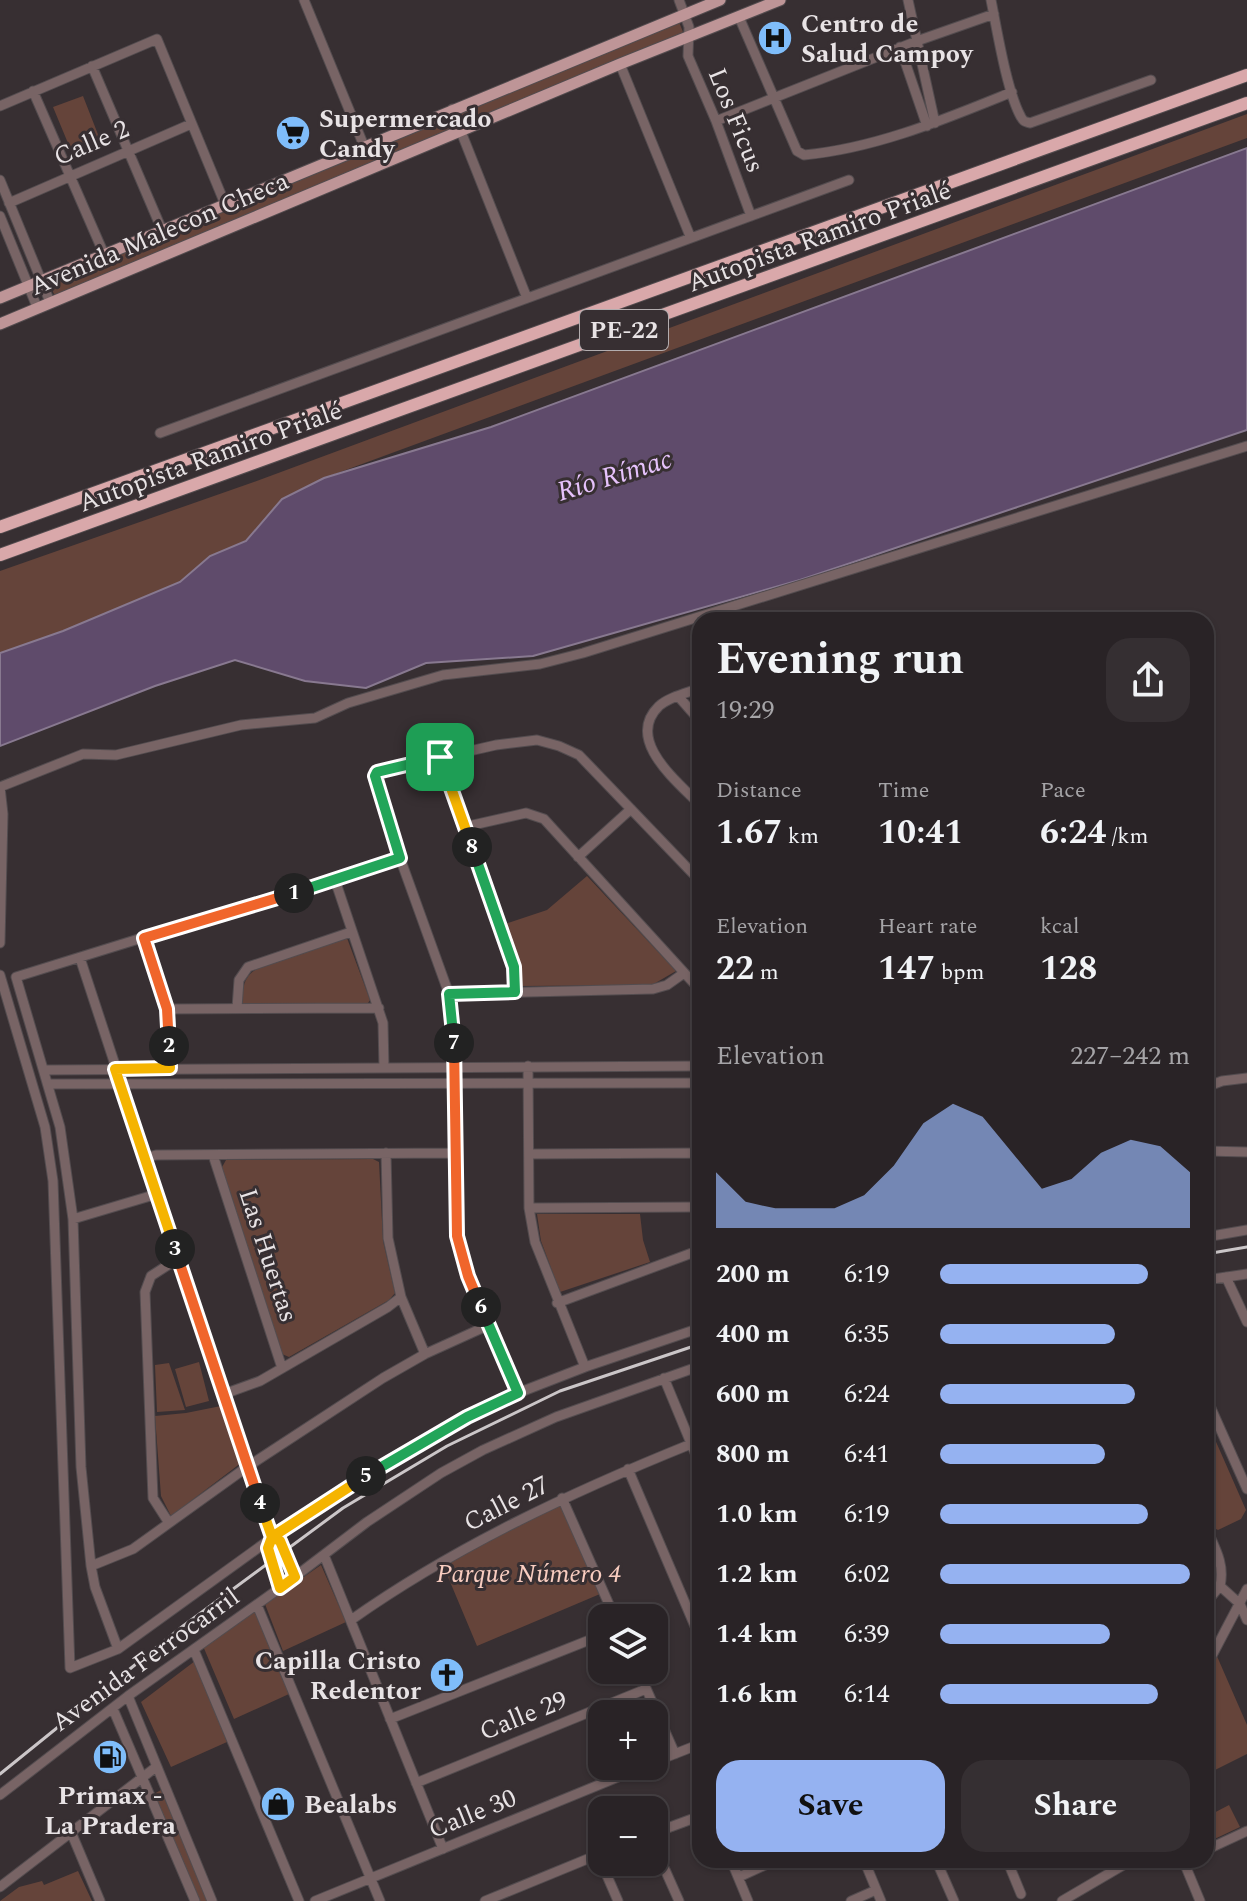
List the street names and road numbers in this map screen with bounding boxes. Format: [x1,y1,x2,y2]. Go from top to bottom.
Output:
street label: Los Ficus [697,62,775,179]
street label: Calle 2 [47,109,135,177]
street label: Avenida Malecon Checa [24,161,295,307]
street label: Autopista Ramiro Prialé [682,171,957,303]
road number: PE-22 [580,310,668,350]
street label: Autopista Ramiro Prialé [73,391,348,523]
street label: Las Huertas [228,1183,308,1327]
street label: Calle 27 [456,1465,556,1543]
street label: Avenida Ferrocarril [43,1578,248,1742]
street label: Calle 29 [473,1680,573,1752]
street label: Calle 30 [422,1778,522,1850]

